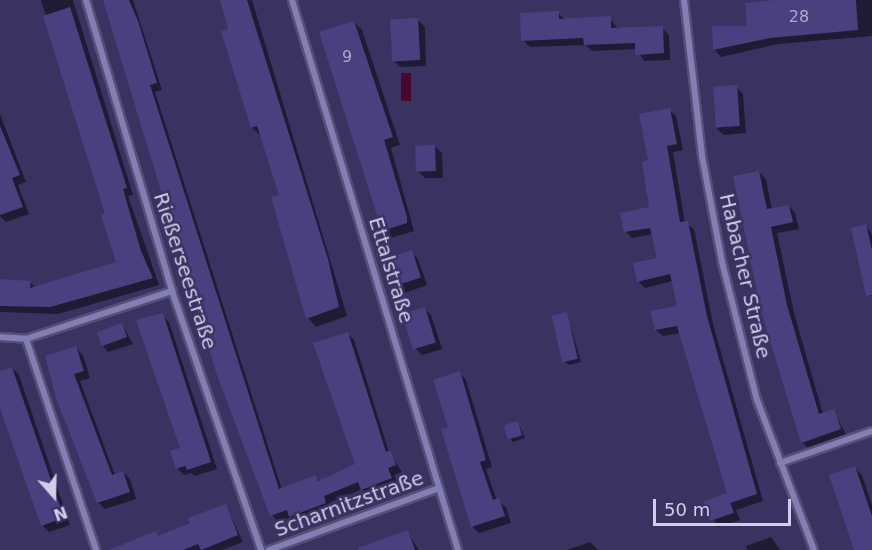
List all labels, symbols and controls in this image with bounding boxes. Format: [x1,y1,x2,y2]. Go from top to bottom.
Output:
house number: 28 [789,7,809,27]
house number: 9 [342,47,352,67]
street label: Rießerseestraße [148,190,222,352]
street label: Habacher Straße [714,191,776,361]
street label: Ettalstraße [363,214,419,326]
north arrow [24,466,84,526]
street label: Scharnitzstraße [271,466,427,542]
scale bar [656,487,794,525]
text: 50 m [664,499,710,520]
text: N [51,502,70,525]

